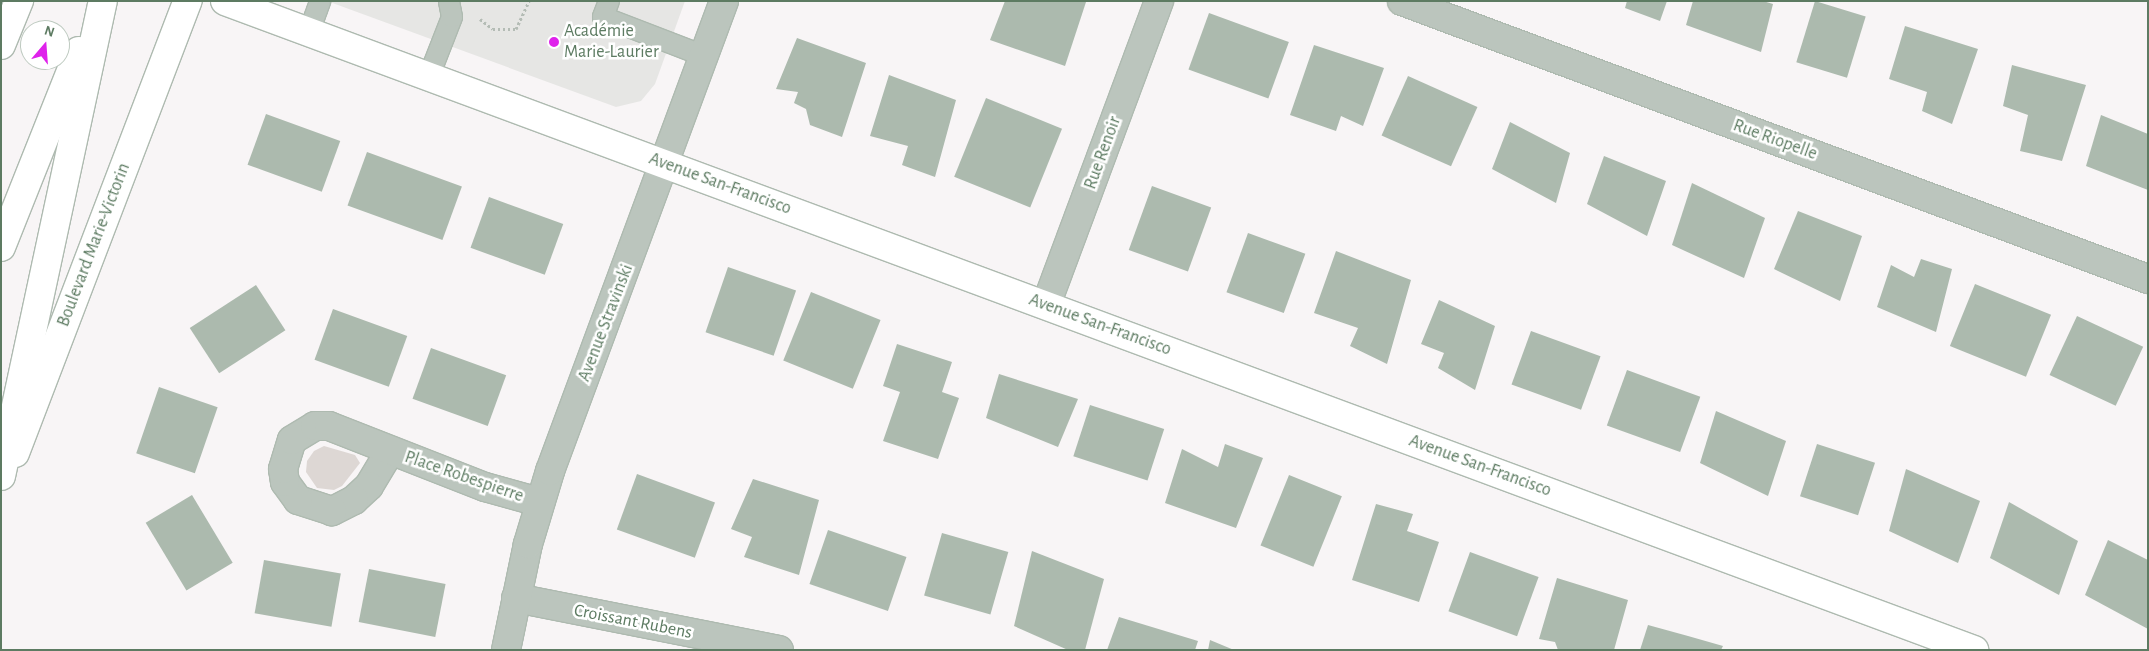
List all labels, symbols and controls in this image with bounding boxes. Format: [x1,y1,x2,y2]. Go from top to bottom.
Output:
north arrow [20,20,70,70]
place label: Académie Marie-Laurier [564,21,659,64]
text: N [43,24,56,40]
marker: Académie Marie-Laurier [548,36,560,48]
street label: Rue Renoir [1080,114,1126,192]
street label: Rue Riopelle [1730,115,1820,165]
street label: Avenue San-Francisco [646,148,794,220]
street label: Boulevard Marie-Victorin [53,160,135,330]
street label: Avenue Stravinski [574,261,638,385]
street label: Avenue San-Francisco [1026,289,1174,361]
street label: Avenue San-Francisco [1406,430,1554,502]
street label: Place Robespierre [402,447,526,507]
street label: Croissant Rubens [572,600,694,644]

